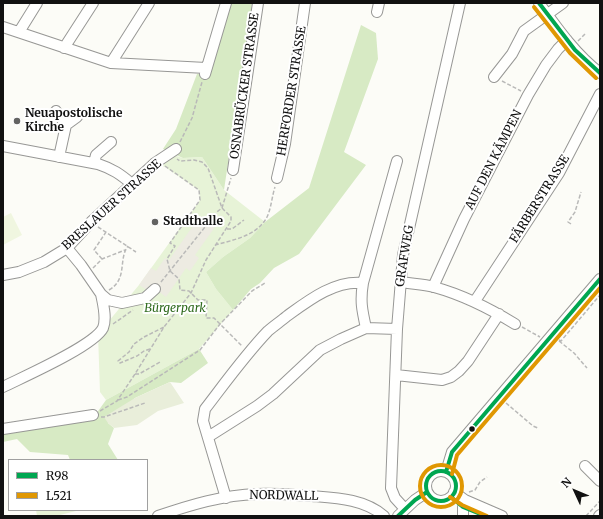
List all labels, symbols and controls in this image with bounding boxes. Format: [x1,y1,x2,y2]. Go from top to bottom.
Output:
street label: OSNABRÜCKER STRASSE [228,12,262,160]
street label: HERFORDER STRASSE [275,25,309,157]
place label: Neuapostolische Kirche [25,107,123,135]
street label: AUF DEN KÄMPEN [463,108,525,212]
marker: Neuapostolische Kirche [12,116,22,126]
street label: FÄRBERSTRASSE [507,152,573,246]
street label: BRESLAUER STRASSE [59,157,165,253]
place label: Stadthalle [163,215,223,229]
marker: Stadthalle [150,217,160,227]
street label: GRAFWEG [393,224,417,288]
park label: Bürgerpark [144,302,206,316]
unlabelled marker [467,424,477,434]
legend [8,459,148,511]
text: R98 [46,468,68,483]
north arrow [555,471,595,511]
text: N [558,475,574,491]
text: L521 [46,488,72,503]
street label: NORDWALL [249,488,319,504]

